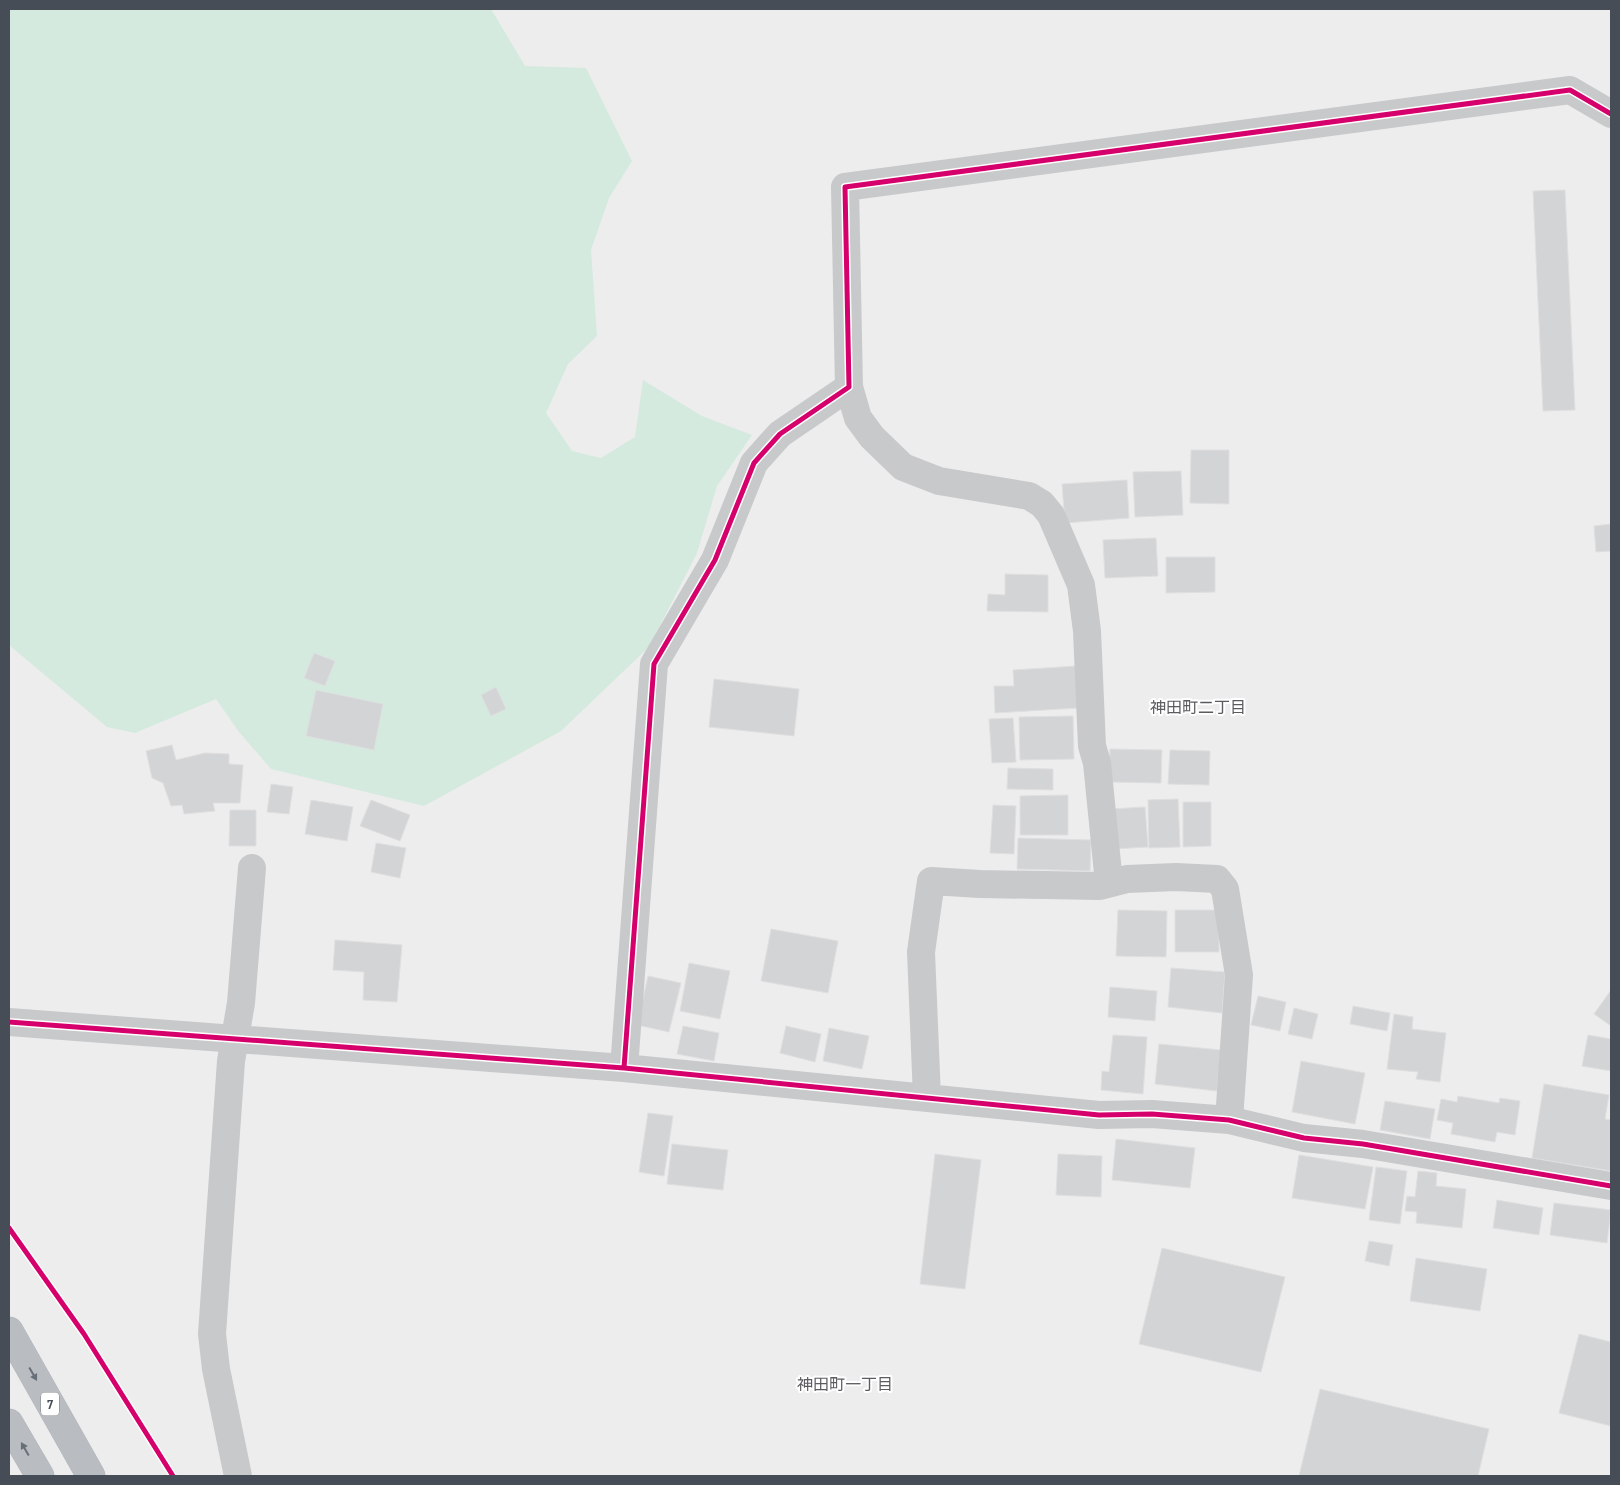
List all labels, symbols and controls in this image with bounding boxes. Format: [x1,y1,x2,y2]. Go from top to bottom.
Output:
district label: 神田町二丁目 [1150,699,1246,718]
one-way arrow [28,1367,37,1380]
district label: 神田町一丁目 [797,1376,893,1395]
road number: 7 [41,1392,59,1416]
one-way arrow [20,1443,29,1456]

